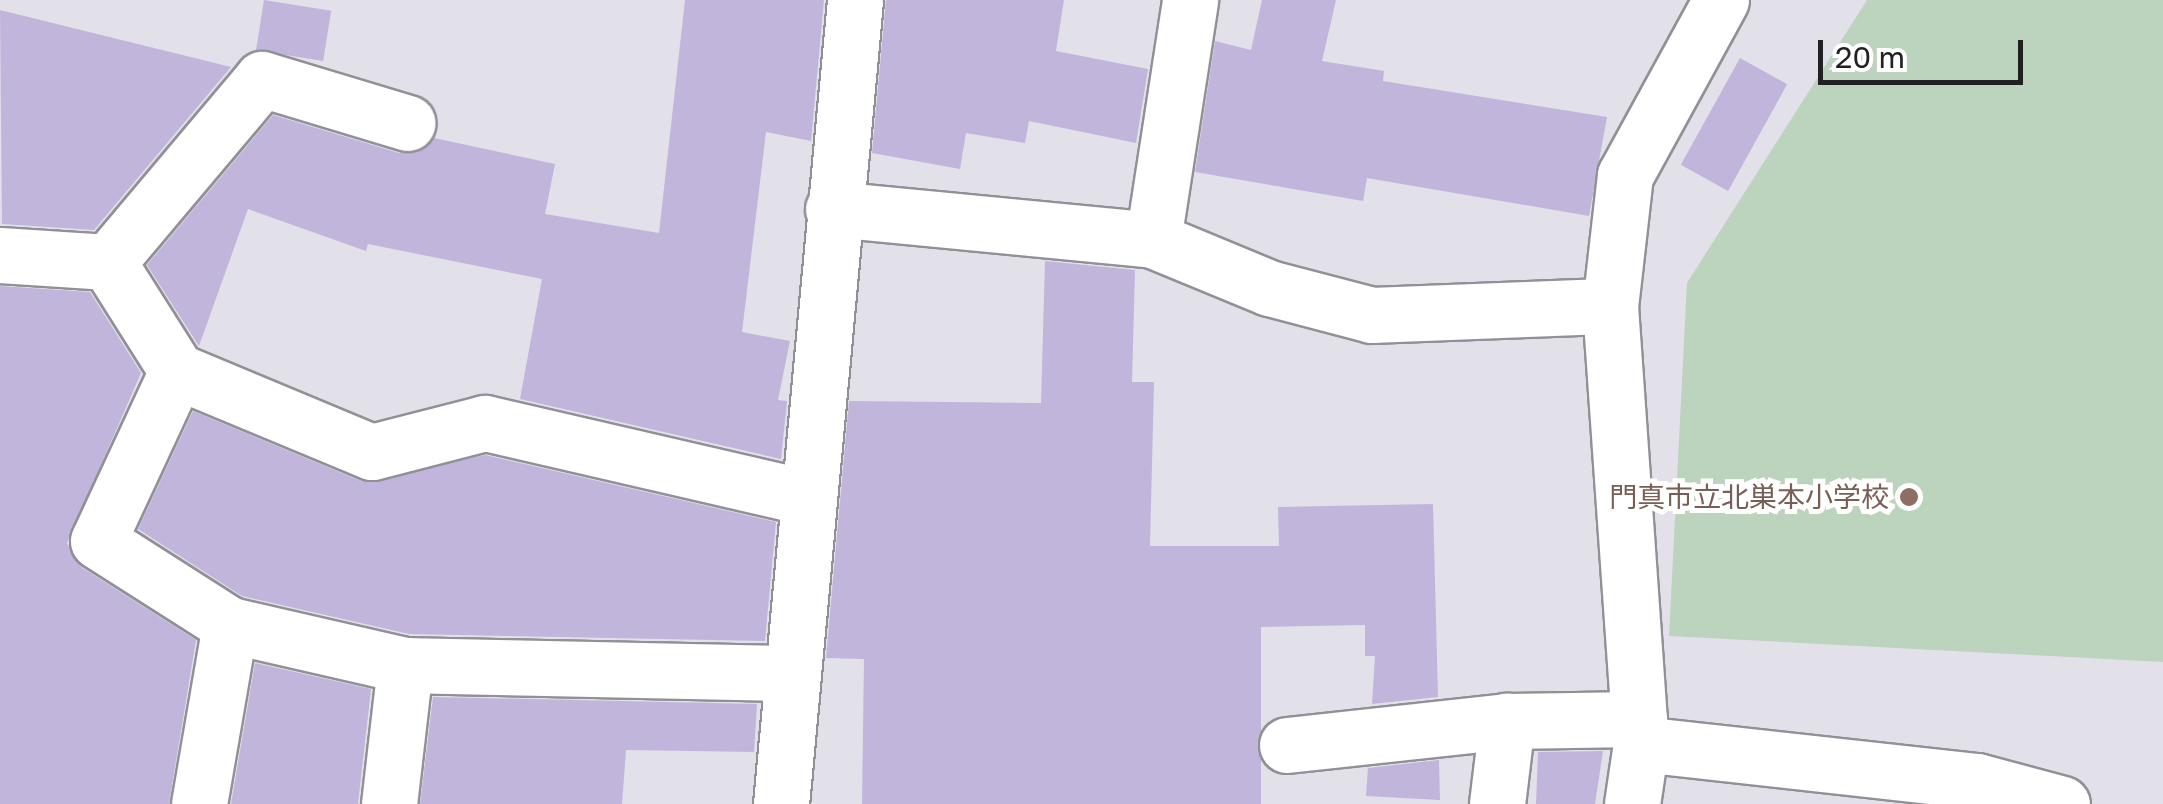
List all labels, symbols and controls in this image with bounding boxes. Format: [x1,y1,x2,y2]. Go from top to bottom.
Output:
scale bar [1823,20,2028,82]
text: 20 m [1835,39,1905,75]
place label: 門真市立北巣本小学校 [1609,480,1889,514]
marker: 門真市立北巣本小学校 [1898,486,1920,508]

